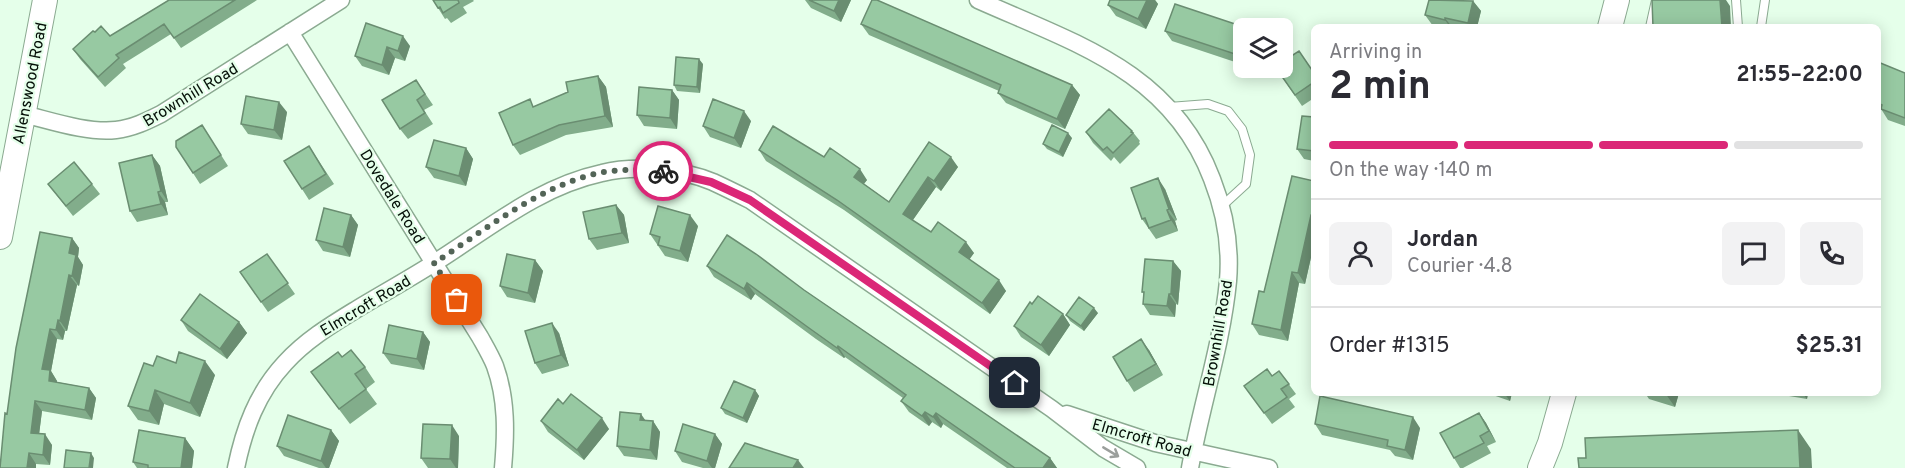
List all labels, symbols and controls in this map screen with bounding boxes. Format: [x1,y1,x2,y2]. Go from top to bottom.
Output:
map controls [1233,18,1293,78]
button: layers [1233,18,1293,78]
street label: Allenswood Road [9,21,53,146]
text: Arriving in [1329,40,1422,66]
street label: Brownhill Road [140,59,242,132]
text: 21:55–22:00 [1736,62,1863,89]
text: 2 min [1329,64,1431,113]
courier [633,141,693,201]
street label: Dovedale Road [354,146,428,248]
icon: bike [647,155,680,188]
text: On the way · 140 m [1329,158,1492,184]
button: person [1329,222,1392,285]
button: chat [1722,222,1785,285]
button: phone [1800,222,1863,285]
text: Jordan [1407,227,1478,254]
text: Courier · 4.8 [1407,254,1513,280]
street label: Elmcroft Road [317,272,415,342]
pin [431,274,482,325]
street label: Brownhill Road [1200,279,1238,388]
icon: bag [440,283,473,316]
text: Order #1315 [1329,333,1450,360]
text: $25.31 [1796,333,1863,360]
pin [989,357,1040,408]
icon: home [998,366,1031,399]
street label: Elmcroft Road [1089,415,1193,463]
one-way arrow [1102,447,1119,459]

